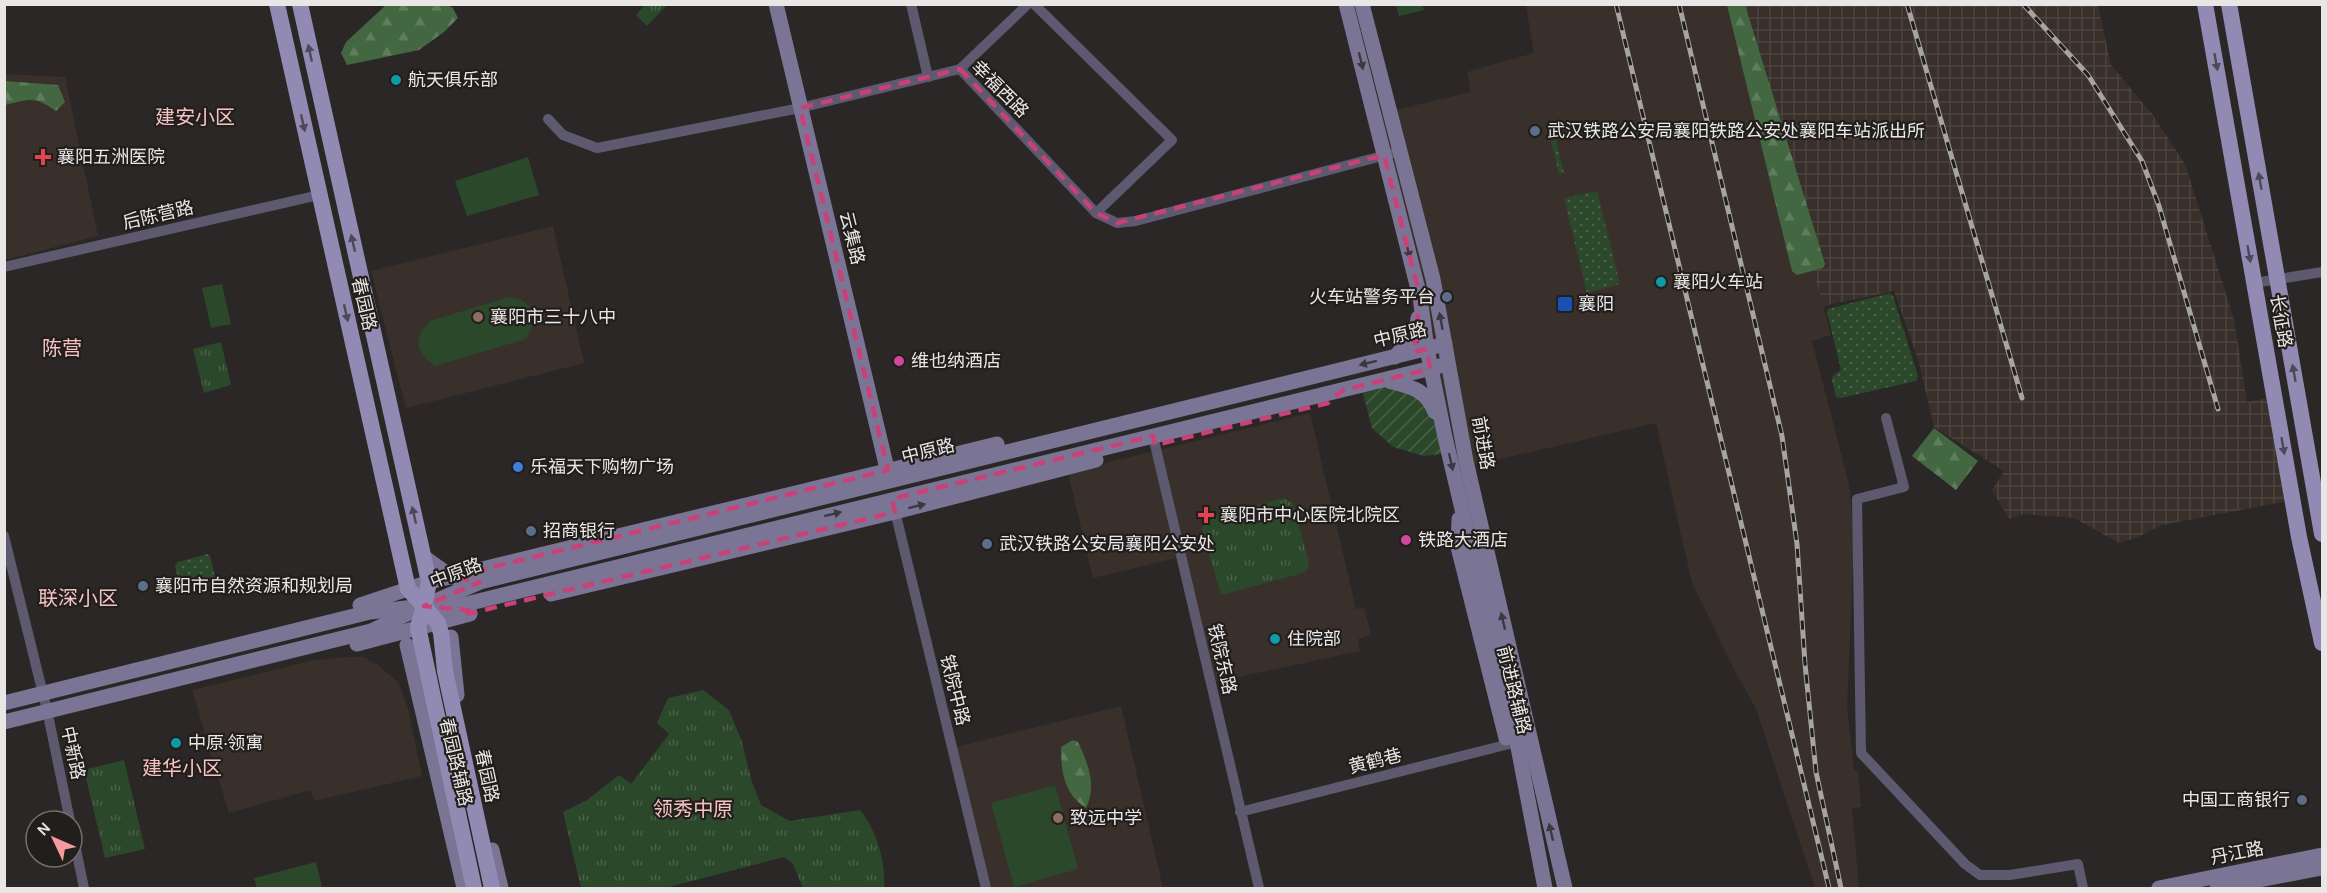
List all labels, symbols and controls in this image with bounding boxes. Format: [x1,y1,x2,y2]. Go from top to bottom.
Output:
one-way arrow [305,43,315,62]
one-way arrow [1356,52,1366,70]
one-way arrow [2211,53,2220,72]
street label: 幸福西路 [967,56,1033,122]
place label: 航天俱乐部 [408,69,498,91]
marker: 航天俱乐部 [389,73,403,87]
district label: 建安小区 [155,106,235,129]
one-way arrow [299,114,308,133]
place label: 武汉铁路公安局襄阳铁路公安处襄阳车站派出所 [1547,120,1925,142]
marker: 武汉铁路公安局襄阳铁路公安处襄阳车站派出所 [1528,124,1542,138]
place label: 襄阳五洲医院 [57,146,165,168]
marker: 襄阳五洲医院 [34,148,52,166]
one-way arrow [2255,171,2264,190]
street label: 后陈营路 [120,196,196,234]
street label: 云集路 [835,209,869,267]
one-way arrow [348,233,357,252]
one-way arrow [1404,241,1414,259]
one-way arrow [2245,245,2254,264]
place label: 襄阳火车站 [1673,271,1763,293]
street label: 春园路 [347,275,381,333]
marker: 襄阳火车站 [1654,275,1668,289]
place label: 火车站警务平台 [1309,286,1435,308]
marker: 火车站警务平台 [1440,290,1454,304]
place label: 襄阳 [1578,293,1614,315]
street label: 长征路 [2265,293,2297,349]
marker: 襄阳 [1556,295,1574,313]
one-way arrow [341,304,351,323]
place label: 襄阳市三十八中 [490,306,616,328]
marker: 襄阳市三十八中 [471,310,485,324]
one-way arrow [1436,311,1445,330]
street label: 中原路 [1371,318,1429,352]
district label: 陈营 [42,337,82,360]
place label: 维也纳酒店 [911,350,1001,372]
marker: 维也纳酒店 [892,354,906,368]
one-way arrow [1359,359,1377,369]
one-way arrow [2289,363,2298,382]
street label: 前进路 [1467,415,1499,471]
street label: 中原路 [899,434,957,468]
one-way arrow [2279,437,2288,456]
one-way arrow [1446,453,1456,471]
place label: 乐福天下购物广场 [530,456,674,478]
marker: 乐福天下购物广场 [511,460,525,474]
one-way arrow [908,500,926,510]
place label: 襄阳市中心医院北院区 [1220,504,1400,526]
one-way arrow [409,506,419,524]
marker: 襄阳市中心医院北院区 [1197,506,1215,524]
one-way arrow [823,509,842,519]
place label: 招商银行 [543,520,615,542]
marker: 招商银行 [524,524,538,538]
place label: 铁路大酒店 [1418,529,1508,551]
place label: 武汉铁路公安局襄阳公安处 [999,533,1215,555]
marker: 铁路大酒店 [1399,533,1413,547]
marker: 武汉铁路公安局襄阳公安处 [980,537,994,551]
street label: 中原路 [427,553,485,593]
place label: 襄阳市自然资源和规划局 [155,575,353,597]
marker: 襄阳市自然资源和规划局 [136,579,150,593]
district label: 联深小区 [38,587,118,610]
one-way arrow [1497,612,1507,630]
street label: 铁院东路 [1203,621,1241,697]
place label: 住院部 [1287,628,1341,650]
marker: 住院部 [1268,632,1282,646]
street label: 前进路辅路 [1492,644,1536,736]
street label: 铁院中路 [936,652,974,728]
street label: 春园路辅路 [435,716,477,808]
street label: 中新路 [57,724,89,782]
place label: 中原·领寓 [188,732,263,754]
marker: 中原·领寓 [169,736,183,750]
street label: 黄鹤巷 [1346,744,1404,778]
street label: 春园路 [471,747,503,805]
district label: 建华小区 [142,757,222,780]
place label: 中国工商银行 [2182,789,2290,811]
marker: 中国工商银行 [2295,793,2309,807]
district label: 领秀中原 [653,798,733,821]
place label: 致远中学 [1070,807,1142,829]
north arrow [24,809,84,869]
marker: 致远中学 [1051,811,1065,825]
text: N [33,818,54,840]
one-way arrow [1546,822,1556,841]
street label: 丹江路 [2208,837,2266,869]

